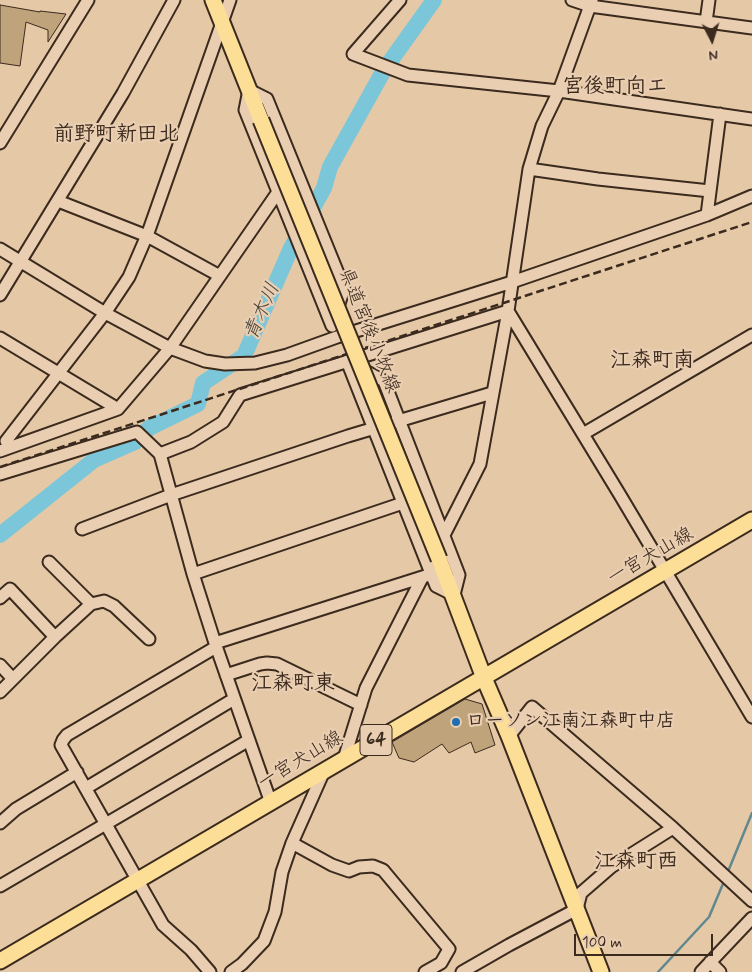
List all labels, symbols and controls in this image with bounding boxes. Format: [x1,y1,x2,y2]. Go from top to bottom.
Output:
north arrow [687,15,737,65]
text: N [708,46,719,64]
district label: 宮後町向エ [563,75,667,101]
district label: 前野町新田北 [53,123,179,149]
street label: 県道宮後小牧線 [333,265,403,397]
water label: 青木川 [240,280,286,344]
district label: 江森町南 [610,349,694,375]
street label: 一宮犬山線 [604,523,698,591]
district label: 江森町東 [251,672,335,698]
place label: ローソン江南江森町中店 [466,711,675,733]
marker: ローソン江南江森町中店 [450,716,462,728]
road number: 64 [360,724,392,756]
street label: 一宮犬山線 [254,727,348,795]
district label: 江森町西 [594,850,678,876]
scale bar [577,924,716,956]
text: 100 m [582,933,622,953]

